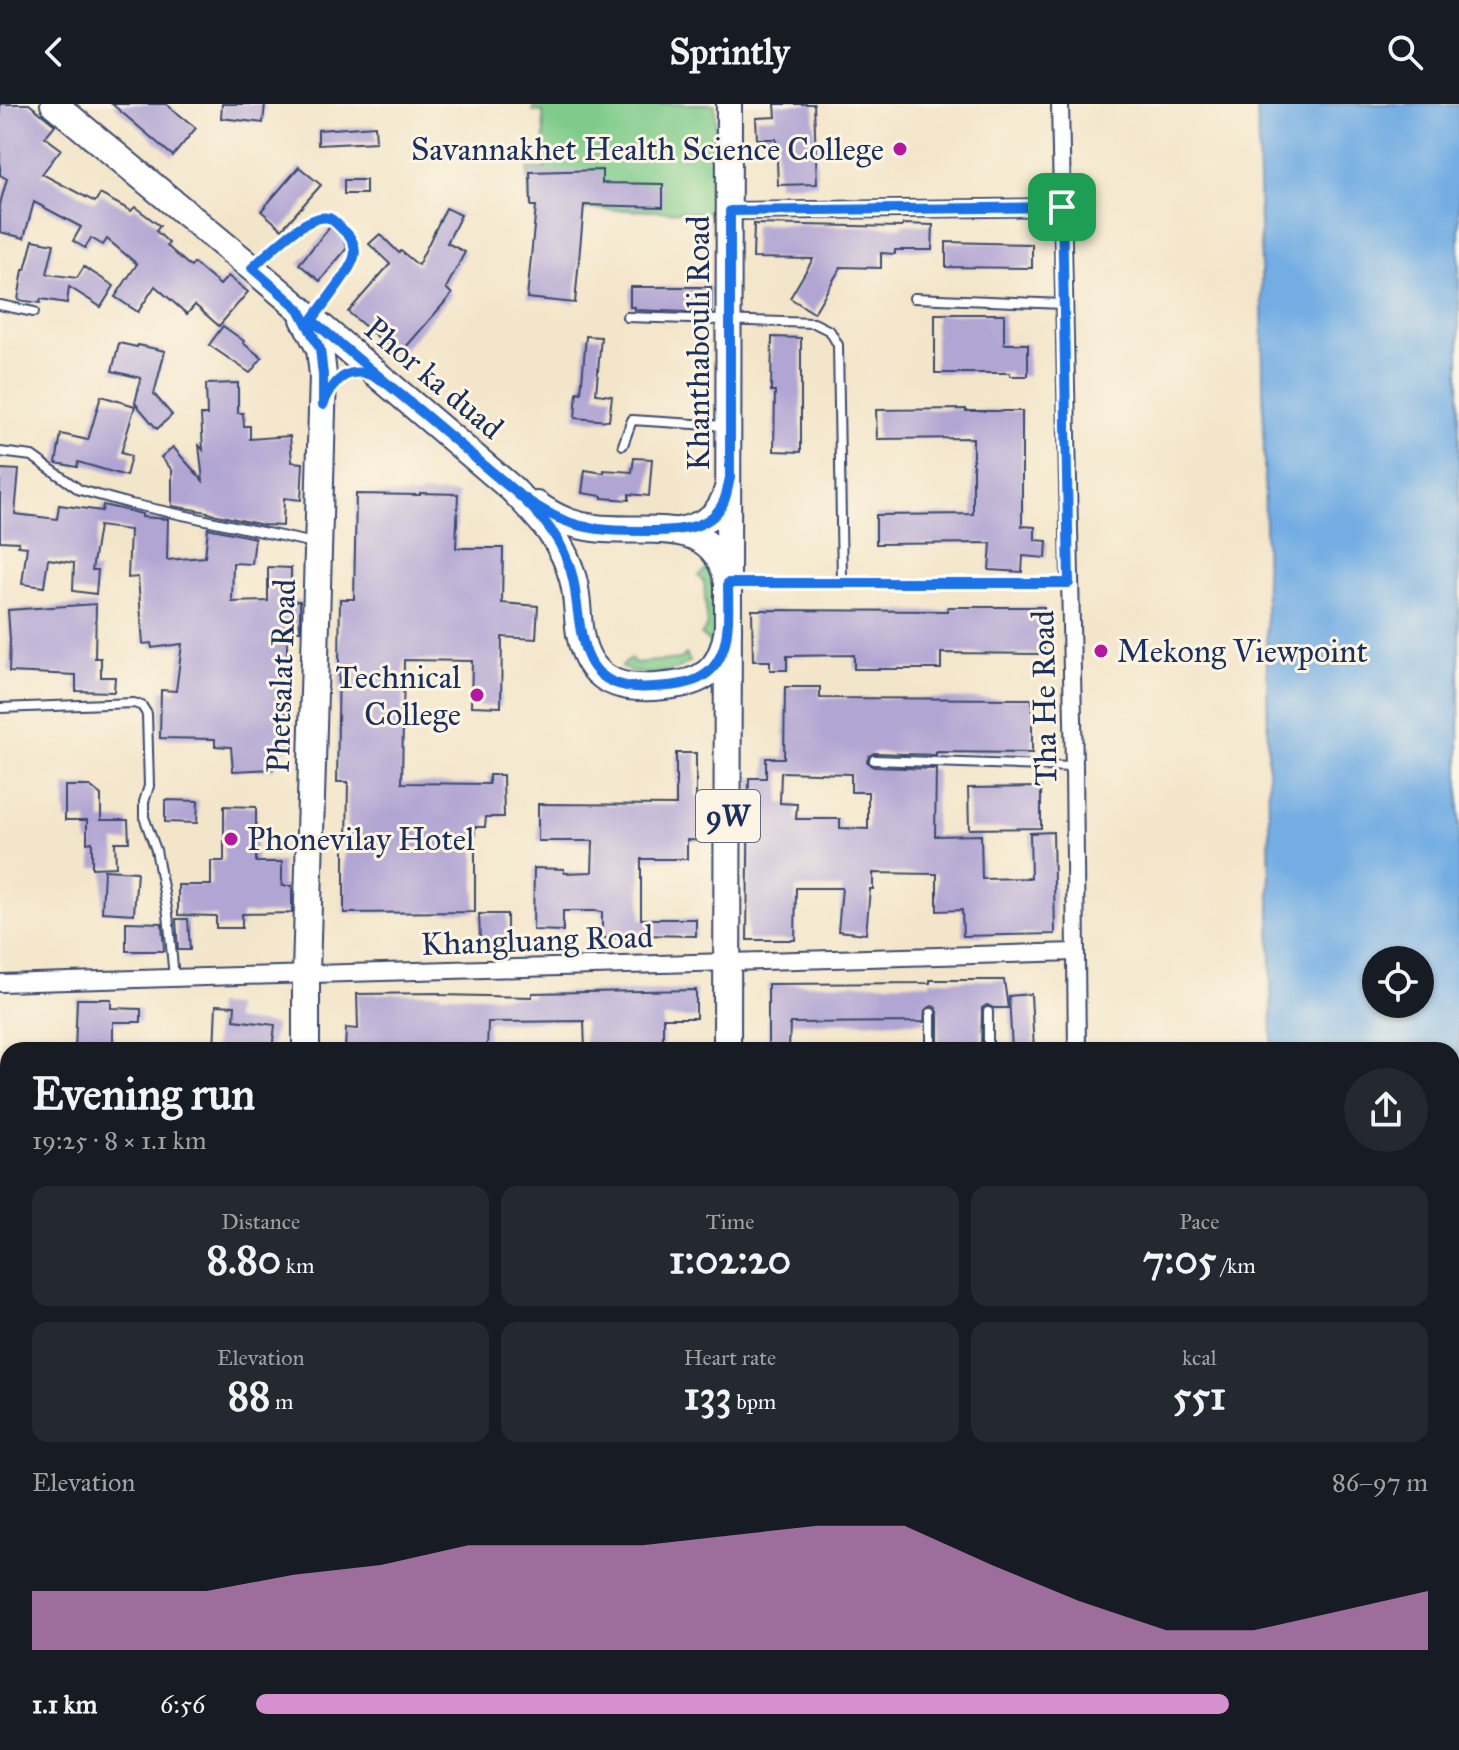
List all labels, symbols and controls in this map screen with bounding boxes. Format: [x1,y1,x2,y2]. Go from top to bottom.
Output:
icon: back [32,30,76,74]
text: Sprintly [669,30,790,74]
icon: search [1383,30,1427,74]
place label: Savannakhet Health Science College [411,130,884,169]
marker: Savannakhet Health Science College [891,140,909,158]
pin [1028,173,1096,241]
icon: arrive [1040,185,1084,229]
street label: Khanthabouli Road [679,215,718,471]
street label: Phor ka duad [356,309,511,448]
street label: Phetsalat Road [259,578,304,774]
street label: Tha He Road [1023,610,1066,786]
place label: Mekong Viewpoint [1117,632,1368,671]
marker: Mekong Viewpoint [1092,642,1110,660]
place label: Technical College [335,658,461,734]
marker: Technical College [468,686,486,704]
road number: 9W [696,790,760,842]
place label: Phonevilay Hotel [247,820,475,859]
marker: Phonevilay Hotel [222,830,240,848]
street label: Khangluang Road [420,917,654,964]
map controls [1362,946,1434,1018]
button: locate [1362,946,1434,1018]
text: Evening run [32,1067,255,1121]
button: share [1344,1068,1428,1152]
text: 19:25 · 8 × 1.1 km [32,1124,207,1156]
text: Distance [221,1208,300,1235]
text: Time [706,1208,754,1235]
text: Pace [1179,1208,1219,1235]
text: 8.80 [207,1235,281,1284]
text: 1:02:20 [669,1235,791,1284]
text: 7:05 [1143,1235,1216,1284]
text: km [281,1252,314,1279]
text: /km [1216,1252,1256,1279]
text: Elevation [217,1344,304,1371]
text: Heart rate [684,1344,776,1371]
text: kcal [1182,1344,1217,1371]
text: 88 [228,1371,270,1420]
text: 133 [684,1371,731,1420]
text: 551 [1173,1371,1226,1420]
text: m [270,1388,294,1415]
text: bpm [731,1388,776,1415]
text: Elevation [32,1466,135,1498]
text: 86–97 m [1332,1466,1428,1498]
text: 1.1 km [32,1688,97,1720]
text: 6:56 [160,1688,205,1720]

